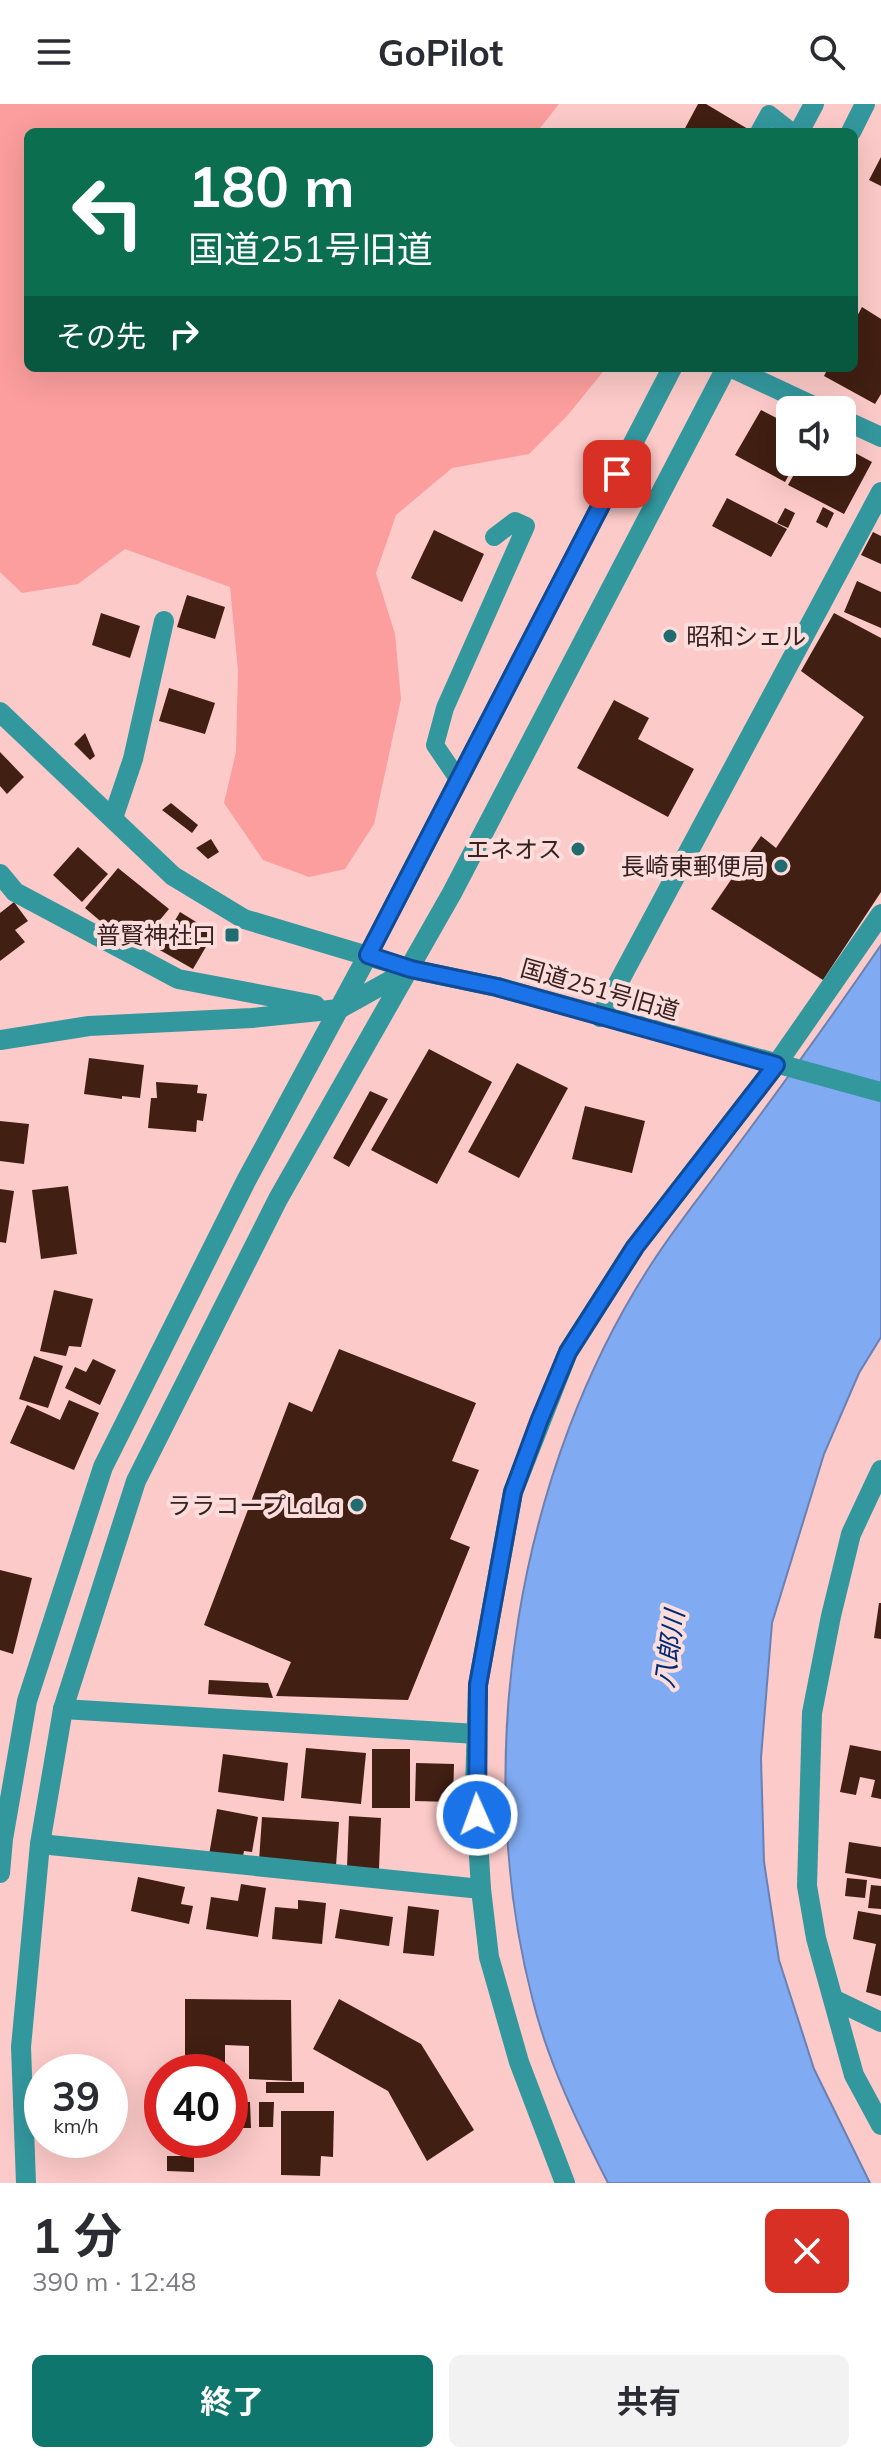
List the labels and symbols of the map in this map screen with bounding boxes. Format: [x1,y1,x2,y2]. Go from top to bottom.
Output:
pin [583,440,651,508]
place label: 昭和シェル [686,621,806,651]
marker: 昭和シェル [661,627,679,645]
place label: エネオス [466,834,562,864]
marker: エネオス [569,840,587,858]
place label: 長崎東郵便局 [621,851,765,881]
marker: 長崎東郵便局 [772,857,790,875]
place label: 普賢神社口 [96,920,216,950]
marker: 普賢神社口 [223,926,241,944]
street label: 国道251号旧道 [517,952,683,1026]
place label: ララコープLaLa [167,1490,341,1520]
marker: ララコープLaLa [348,1496,366,1514]
water label: 八郎川 [647,1605,691,1690]
position arrow [435,1773,519,1857]
speed limit sign: 40 [144,2054,248,2158]

